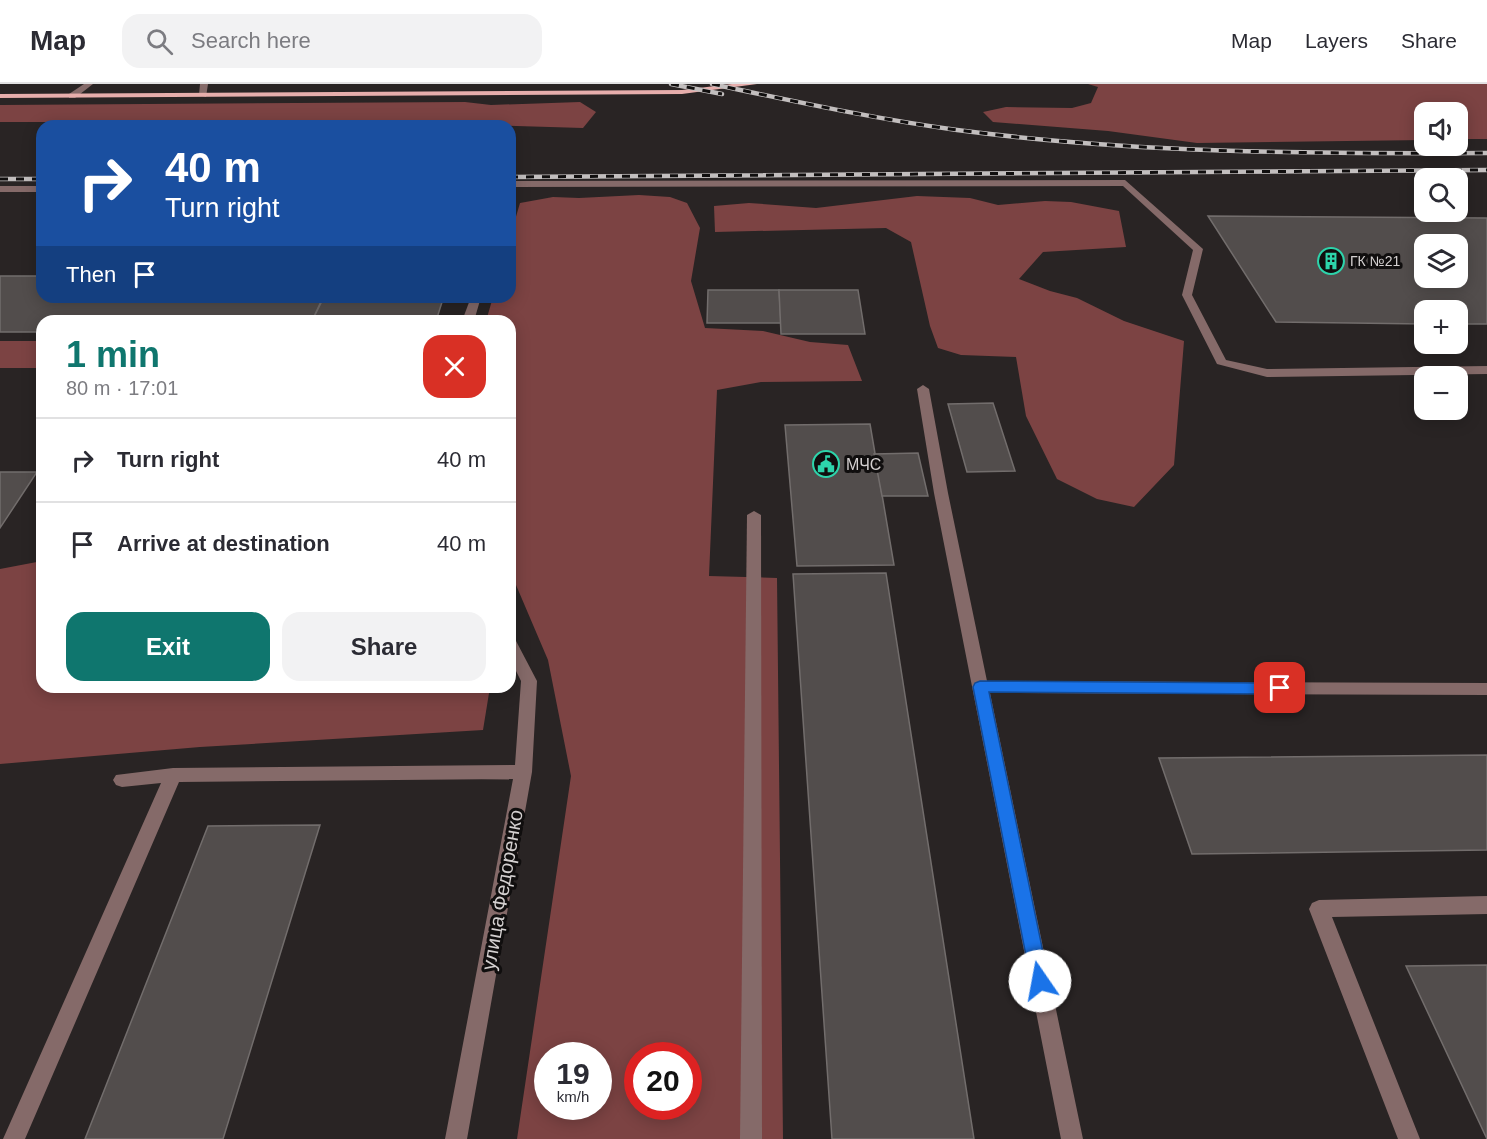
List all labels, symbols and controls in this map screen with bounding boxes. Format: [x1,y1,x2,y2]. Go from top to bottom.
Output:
search box [122,14,542,68]
text: Map [30,25,86,56]
icon: search [143,25,176,58]
text: Search here [191,28,311,53]
text: Map [1231,29,1272,52]
text: Layers [1305,29,1368,52]
text: Share [1401,29,1457,52]
map controls [1414,102,1468,420]
button: sound [1414,102,1468,156]
icon: right [66,144,144,222]
text: 40 m [165,144,261,191]
button: search [1414,168,1468,222]
text: Turn right [165,193,280,223]
button: layers [1414,234,1468,288]
building icon: ГК №21 [1316,246,1346,276]
place label: ГК №21 [1350,253,1400,269]
icon: arrive [128,258,161,291]
text: Then [66,262,116,287]
button: + [1414,300,1468,354]
text: 1 min [66,334,160,375]
button: close [423,335,486,398]
button: − [1414,366,1468,420]
text: 80 m · 17:01 [66,377,178,399]
icon: right [66,444,99,477]
text: Turn right [117,447,219,472]
text: 40 m [437,447,486,472]
public building icon: МЧС [811,449,841,479]
place label: МЧС [846,456,881,473]
icon: arrive [66,528,99,561]
text: Arrive at destination [117,531,330,556]
text: 40 m [437,531,486,556]
button: Exit [66,612,270,681]
button: Share [282,612,486,681]
pin [1254,662,1305,713]
icon: arrive [1263,671,1296,704]
street label: улица Федоренко [477,808,527,972]
position arrow [1008,949,1072,1013]
speed limit sign: 20 [624,1042,702,1120]
text: 19 [556,1057,590,1090]
text: km/h [557,1088,589,1105]

